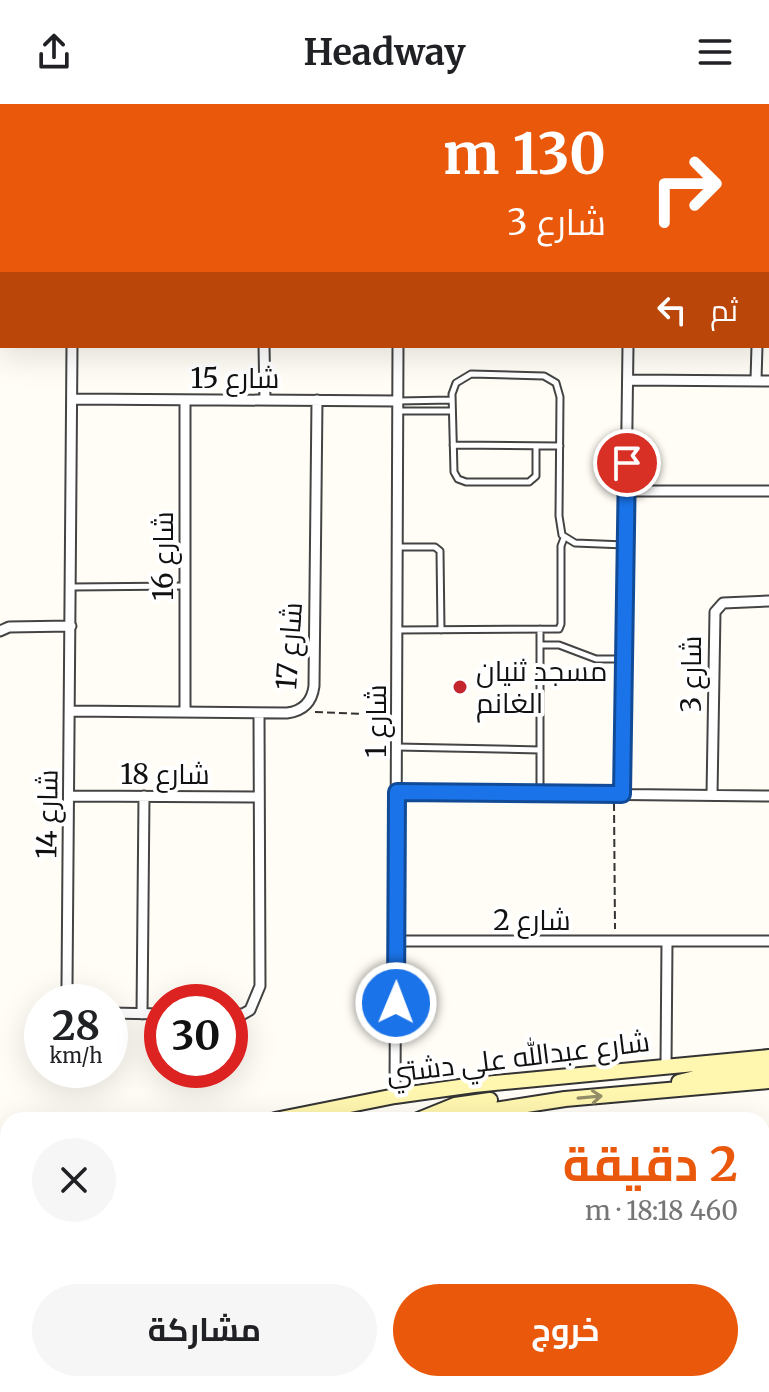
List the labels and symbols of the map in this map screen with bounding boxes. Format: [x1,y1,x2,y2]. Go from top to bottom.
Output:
street label: شارع 15 [191,360,280,397]
pin [593,429,661,497]
street label: شارع 16 [145,511,182,601]
street label: شارع 17 [268,601,311,691]
street label: شارع 3 [673,636,710,712]
place label: مسجد ثنيان الغانم [476,653,607,723]
marker: مسجد ثنيان الغانم [451,678,469,696]
street label: شارع 1 [358,684,395,758]
street label: شارع 18 [120,756,210,793]
street label: شارع 14 [28,769,67,859]
street label: شارع 2 [493,902,571,939]
position arrow [354,961,438,1045]
speed limit sign: 30 [144,984,248,1088]
street label: شارع عبدالله علي دشتي [384,1023,652,1095]
one-way arrow [576,1089,603,1104]

